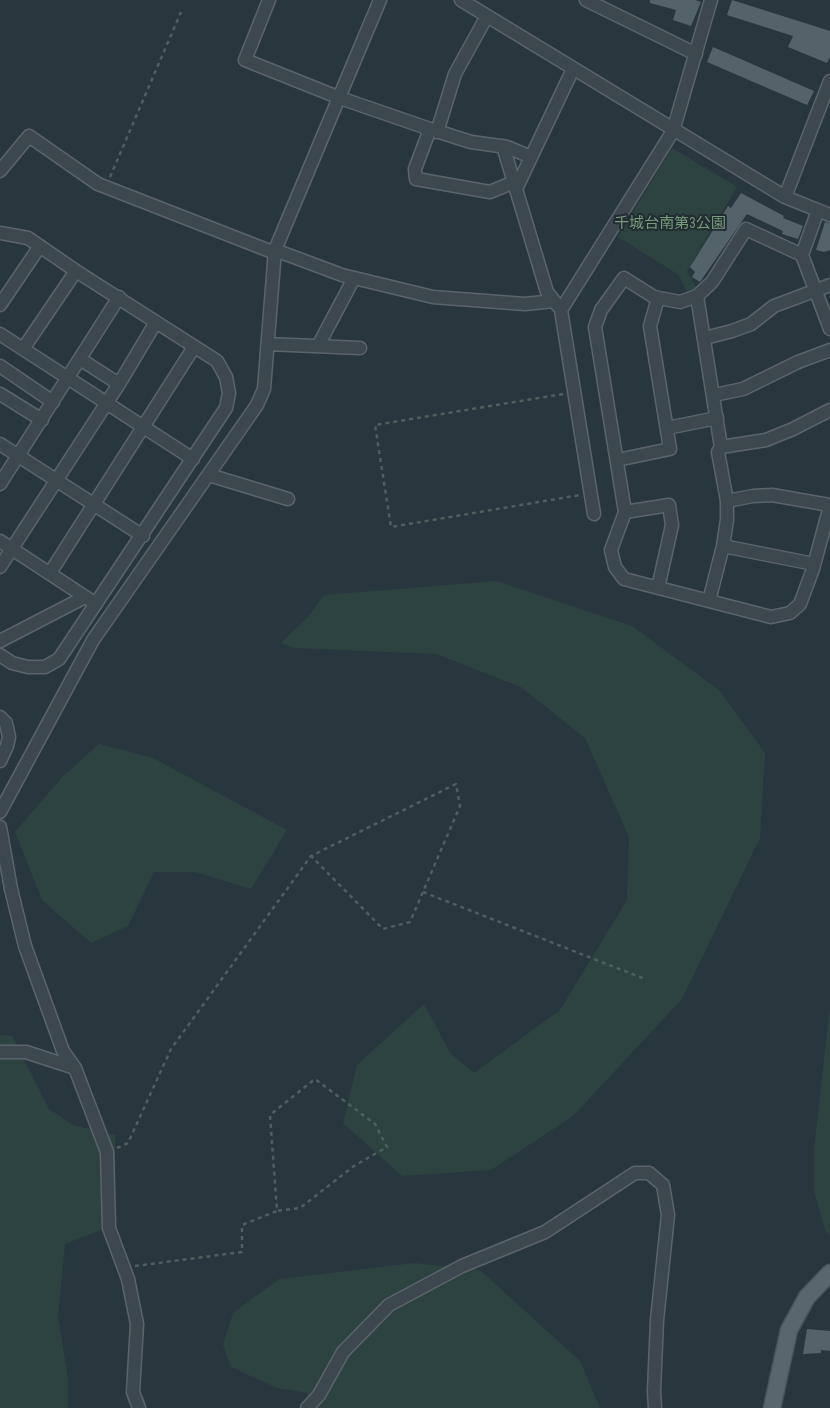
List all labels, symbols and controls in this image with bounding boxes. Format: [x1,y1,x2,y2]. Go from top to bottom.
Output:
park label: 千城台南第3公園 [614,215,726,233]

